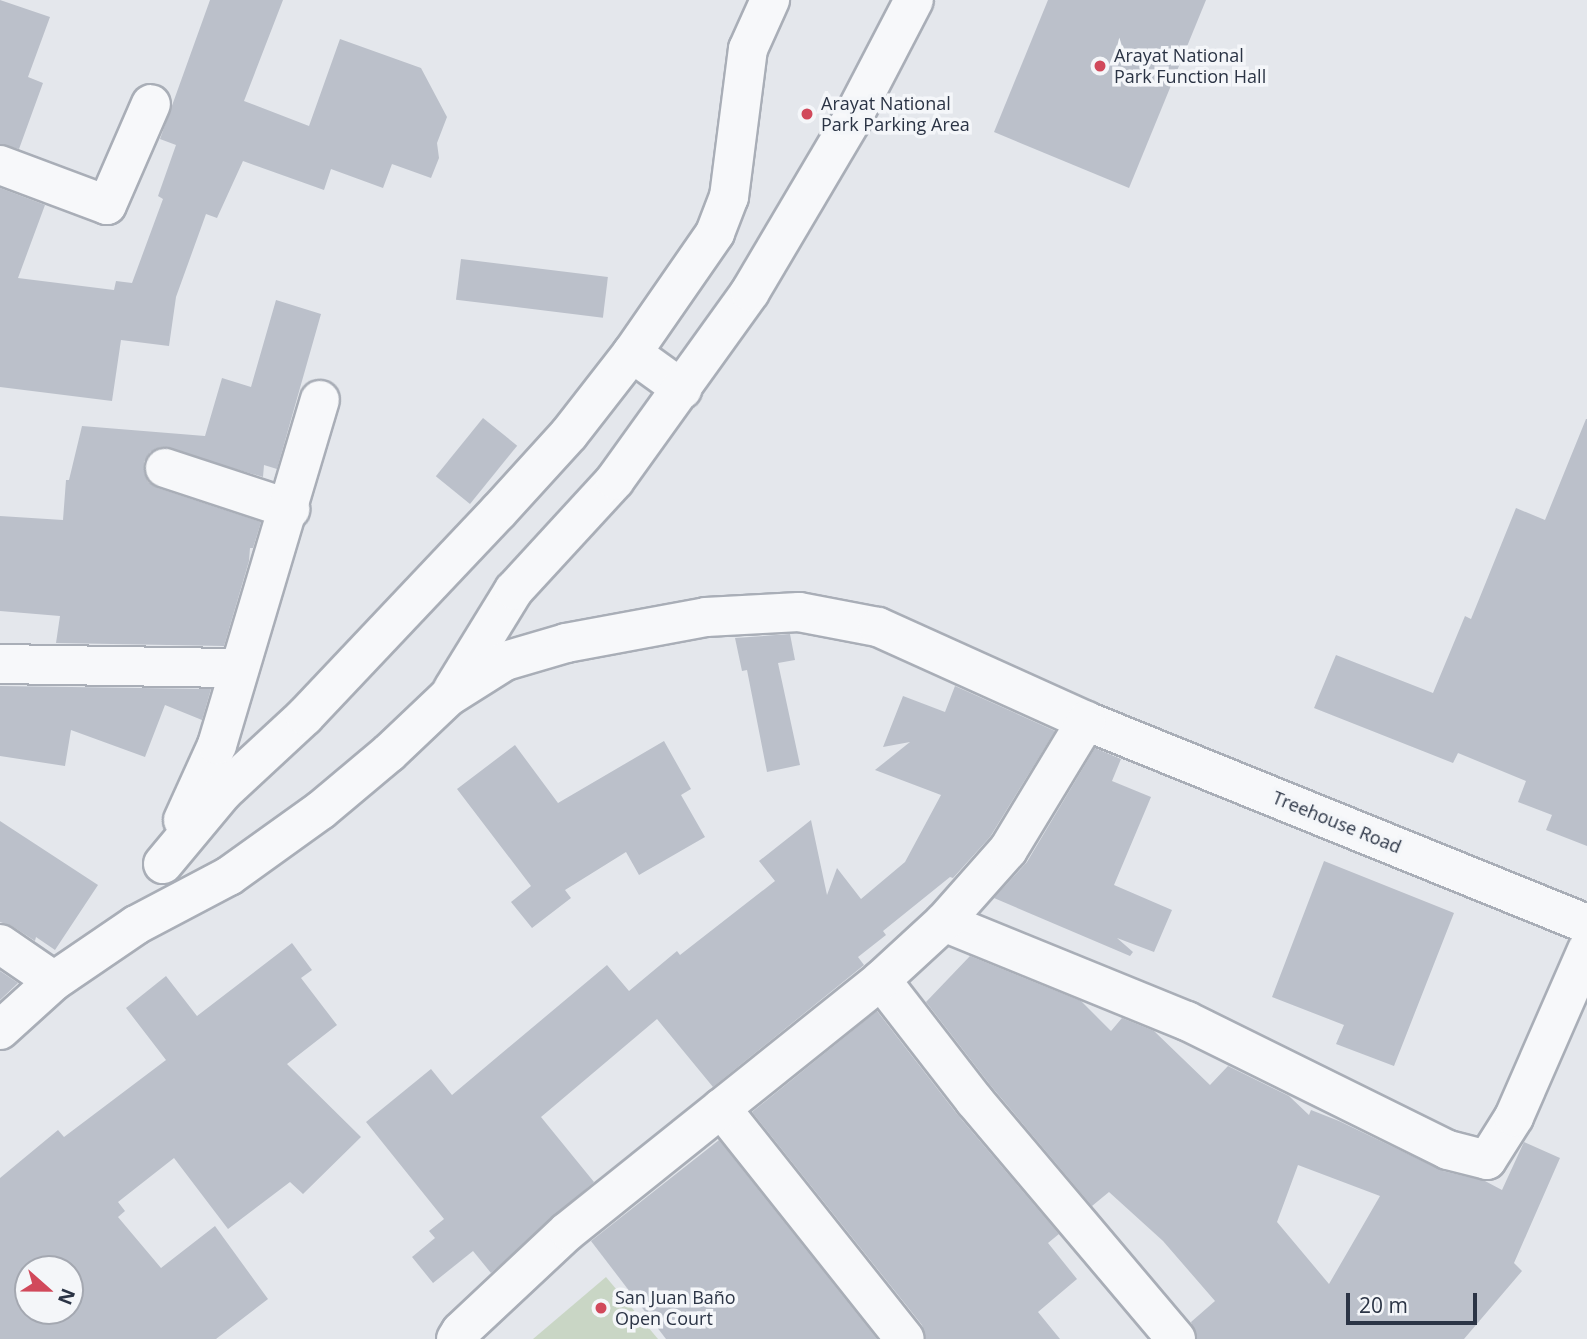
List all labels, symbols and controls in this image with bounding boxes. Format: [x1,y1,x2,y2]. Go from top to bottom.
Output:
place label: Arayat National Park Function Hall [1114,45,1266,88]
marker: Arayat National Park Function Hall [1092,58,1108,74]
place label: Arayat National Park Parking Area [821,93,970,136]
marker: Arayat National Park Parking Area [799,106,815,122]
street label: Treehouse Road [1270,786,1404,858]
north arrow [14,1255,84,1325]
scale bar [1349,1280,1480,1324]
text: N [52,1285,82,1309]
place label: San Juan Baño Open Court [615,1287,736,1330]
text: 20 m [1359,1291,1408,1319]
marker: San Juan Baño Open Court [593,1300,609,1316]

